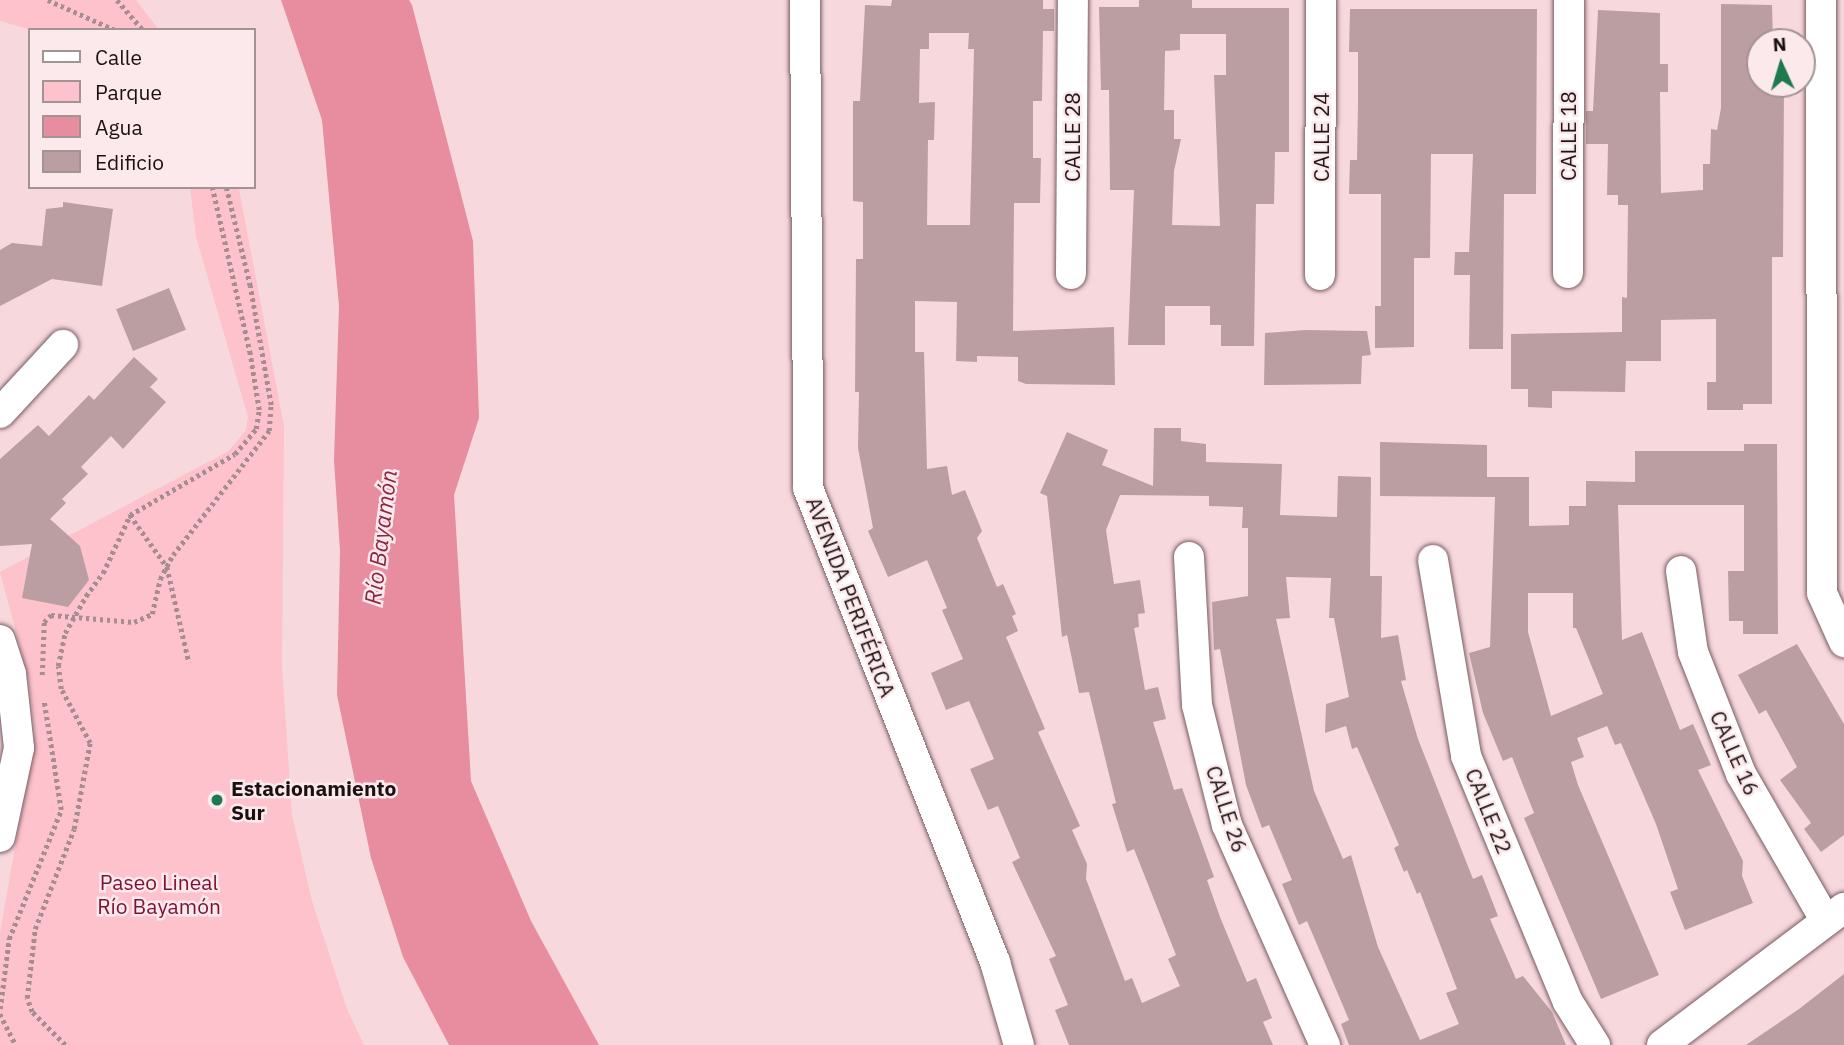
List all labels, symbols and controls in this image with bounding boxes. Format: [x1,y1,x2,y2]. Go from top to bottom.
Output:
legend [28,28,256,189]
north arrow [1746,28,1816,98]
text: N [1772,32,1787,56]
text: Calle [95,43,142,71]
text: Parque [95,78,162,106]
street label: CALLE 18 [1555,91,1581,181]
street label: CALLE 28 [1059,92,1085,182]
street label: CALLE 24 [1308,92,1334,182]
text: Agua [95,113,143,141]
text: Edificio [95,148,164,176]
water label: Río Bayamón [358,468,402,606]
street label: AVENIDA PERIFÉRICA [801,493,901,701]
street label: CALLE 16 [1705,707,1765,799]
street label: CALLE 26 [1201,762,1253,856]
street label: CALLE 22 [1460,765,1518,857]
place label: Estacionamiento Sur [231,775,396,825]
marker: Estacionamiento Sur [209,792,225,808]
park label: Paseo Lineal Río Bayamón [97,869,221,919]

